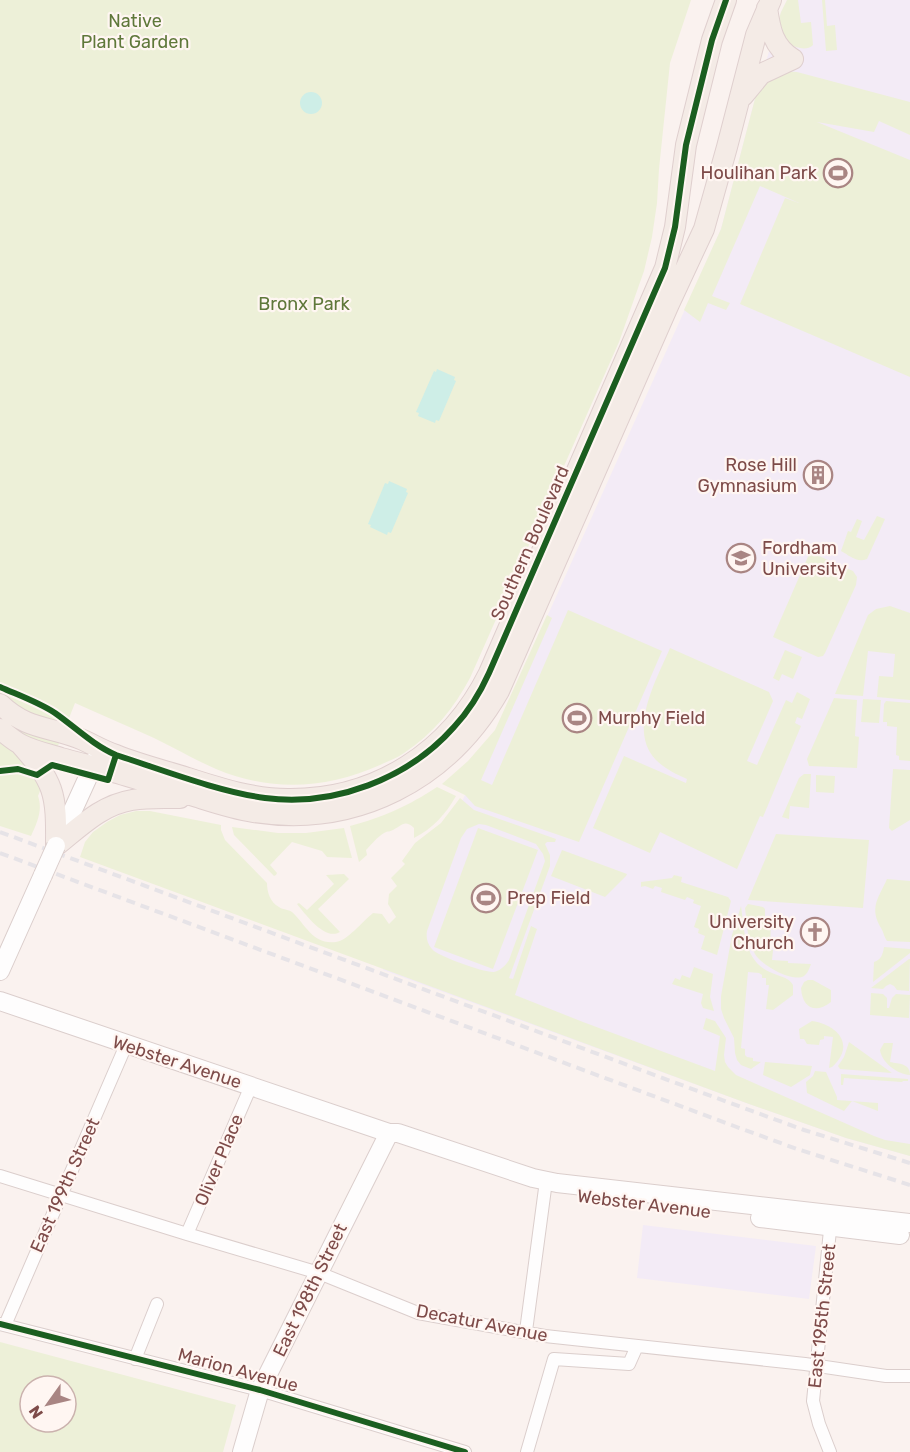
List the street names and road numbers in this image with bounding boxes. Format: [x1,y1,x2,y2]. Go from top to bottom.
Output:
street label: Southern Boulevard [486,462,574,624]
street label: Webster Avenue [110,1031,244,1093]
street label: Oliver Place [190,1111,248,1209]
street label: East 199th Street [25,1114,105,1256]
street label: Webster Avenue [576,1185,712,1223]
street label: East 198th Street [268,1220,352,1360]
street label: East 195th Street [803,1243,841,1389]
street label: Decatur Avenue [414,1299,550,1347]
street label: Marion Avenue [175,1343,301,1397]

